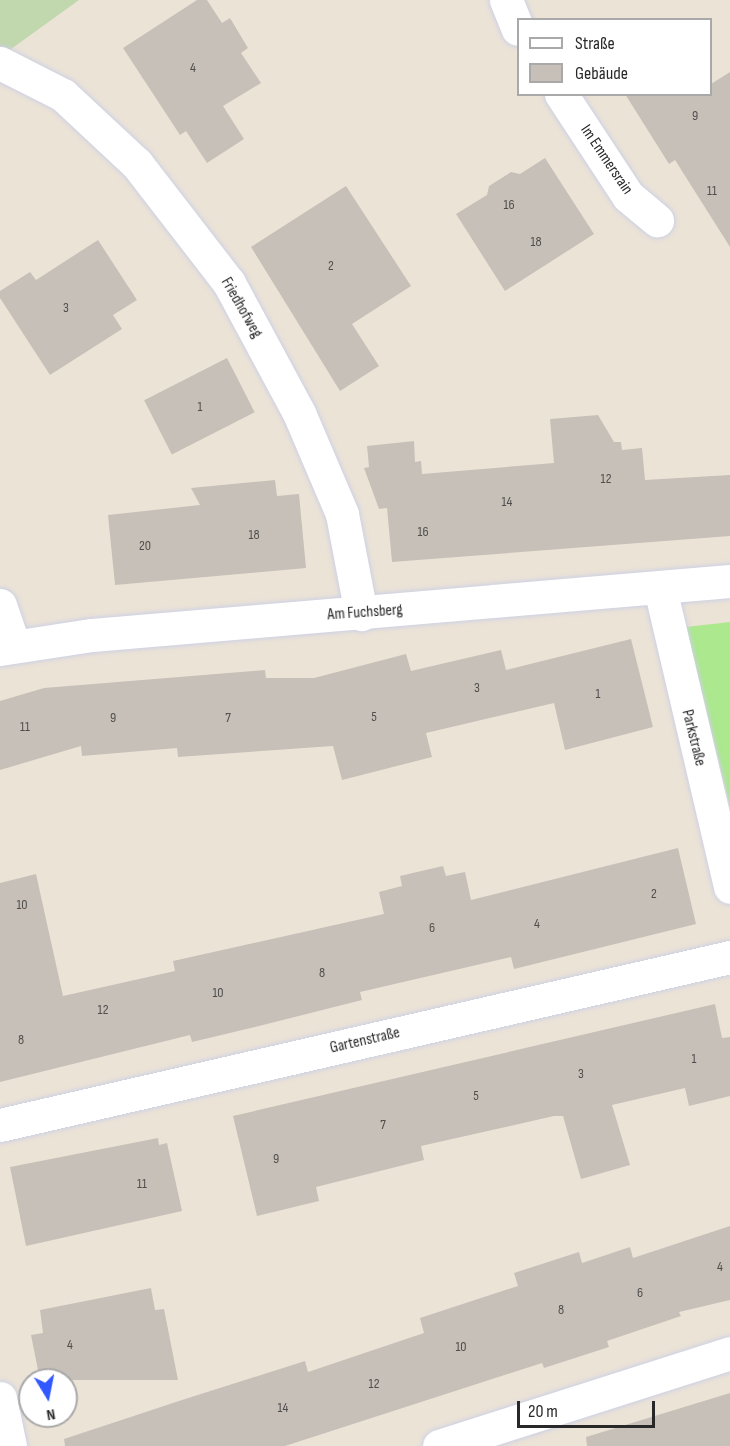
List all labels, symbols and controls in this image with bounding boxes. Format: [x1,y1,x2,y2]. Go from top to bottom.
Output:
legend [517,18,712,96]
text: Straße [575,33,615,54]
house number: 4 [190,60,196,76]
text: Gebäude [575,63,628,84]
house number: 9 [692,108,698,124]
street label: Im Emmersrain [576,121,636,199]
house number: 11 [707,183,717,199]
house number: 16 [503,197,515,213]
house number: 18 [530,234,542,250]
house number: 2 [328,258,334,274]
street label: Friedhofweg [216,274,266,342]
house number: 3 [63,300,69,316]
house number: 1 [198,399,202,415]
house number: 12 [601,471,611,487]
house number: 14 [502,494,512,510]
house number: 16 [417,524,429,540]
house number: 18 [248,527,260,543]
house number: 20 [139,538,151,554]
street label: Am Fuchsberg [327,601,403,625]
house number: 3 [474,680,480,696]
house number: 1 [596,686,600,702]
street label: Parkstraße [677,708,709,768]
house number: 5 [371,709,377,725]
house number: 9 [110,710,116,726]
house number: 7 [225,710,231,726]
house number: 11 [20,719,30,735]
house number: 2 [651,886,657,902]
house number: 10 [16,897,28,913]
house number: 4 [534,916,540,932]
house number: 6 [429,920,435,936]
house number: 8 [319,965,325,981]
house number: 10 [212,985,224,1001]
house number: 12 [98,1002,108,1018]
street label: Gartenstraße [328,1024,402,1058]
house number: 8 [18,1032,24,1048]
house number: 1 [692,1051,696,1067]
house number: 3 [578,1066,584,1082]
house number: 5 [473,1088,479,1104]
house number: 7 [380,1117,386,1133]
house number: 9 [273,1151,279,1167]
house number: 11 [137,1176,147,1192]
house number: 4 [717,1259,723,1275]
house number: 6 [637,1285,643,1301]
house number: 8 [558,1302,564,1318]
house number: 4 [67,1337,73,1353]
house number: 10 [455,1339,467,1355]
north arrow [18,1368,78,1428]
house number: 12 [369,1376,379,1392]
scale bar [520,1389,658,1427]
house number: 14 [278,1400,288,1416]
text: 20 m [528,1401,558,1422]
text: N [45,1404,57,1424]

